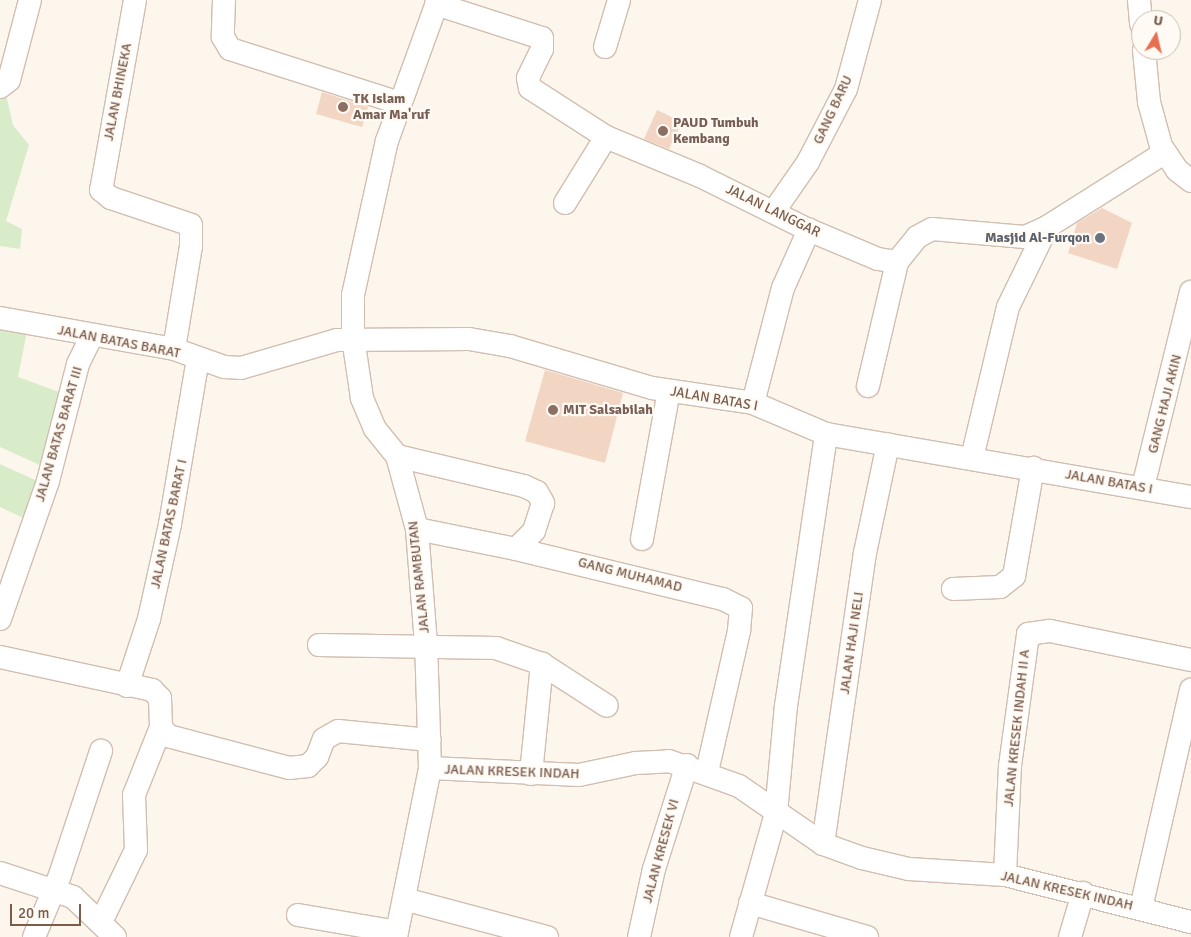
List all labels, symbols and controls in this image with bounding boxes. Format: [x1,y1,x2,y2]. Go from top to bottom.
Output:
north arrow [1131,10,1181,60]
text: U [1152,12,1164,30]
street label: JALAN BHINEKA [100,42,136,142]
street label: GANG BARU [810,73,856,147]
place label: TK Islam Amar Ma'ruf [353,91,429,124]
marker: TK Islam Amar Ma'ruf [337,101,349,113]
place label: PAUD Tumbuh Kembang [673,115,759,148]
marker: PAUD Tumbuh Kembang [657,125,669,137]
street label: JALAN LANGGAR [723,181,823,241]
place label: Masjid Al-Furqon [985,230,1090,246]
marker: Masjid Al-Furqon [1094,232,1106,244]
street label: JALAN BATAS BARAT [56,322,182,362]
street label: GANG HAJI AKIN [1145,353,1185,455]
street label: JALAN BATAS BARAT III [32,364,86,504]
street label: JALAN BATAS I [669,383,759,415]
place label: MIT Salsabilah [563,402,653,418]
marker: MIT Salsabilah [547,404,559,416]
street label: JALAN BATAS BARAT I [147,458,191,590]
street label: JALAN BATAS I [1064,466,1154,498]
street label: JALAN RAMBUTAN [405,520,433,634]
street label: GANG MUHAMAD [576,554,684,596]
street label: JALAN HAJI NELI [836,591,868,695]
street label: JALAN KRESEK INDAH II A [1000,648,1034,808]
street label: JALAN KRESEK INDAH [444,761,580,783]
street label: JALAN KRESEK VI [639,797,683,905]
street label: JALAN KRESEK INDAH [999,868,1135,914]
scale bar [12,894,84,926]
text: 20 m [18,904,49,922]

